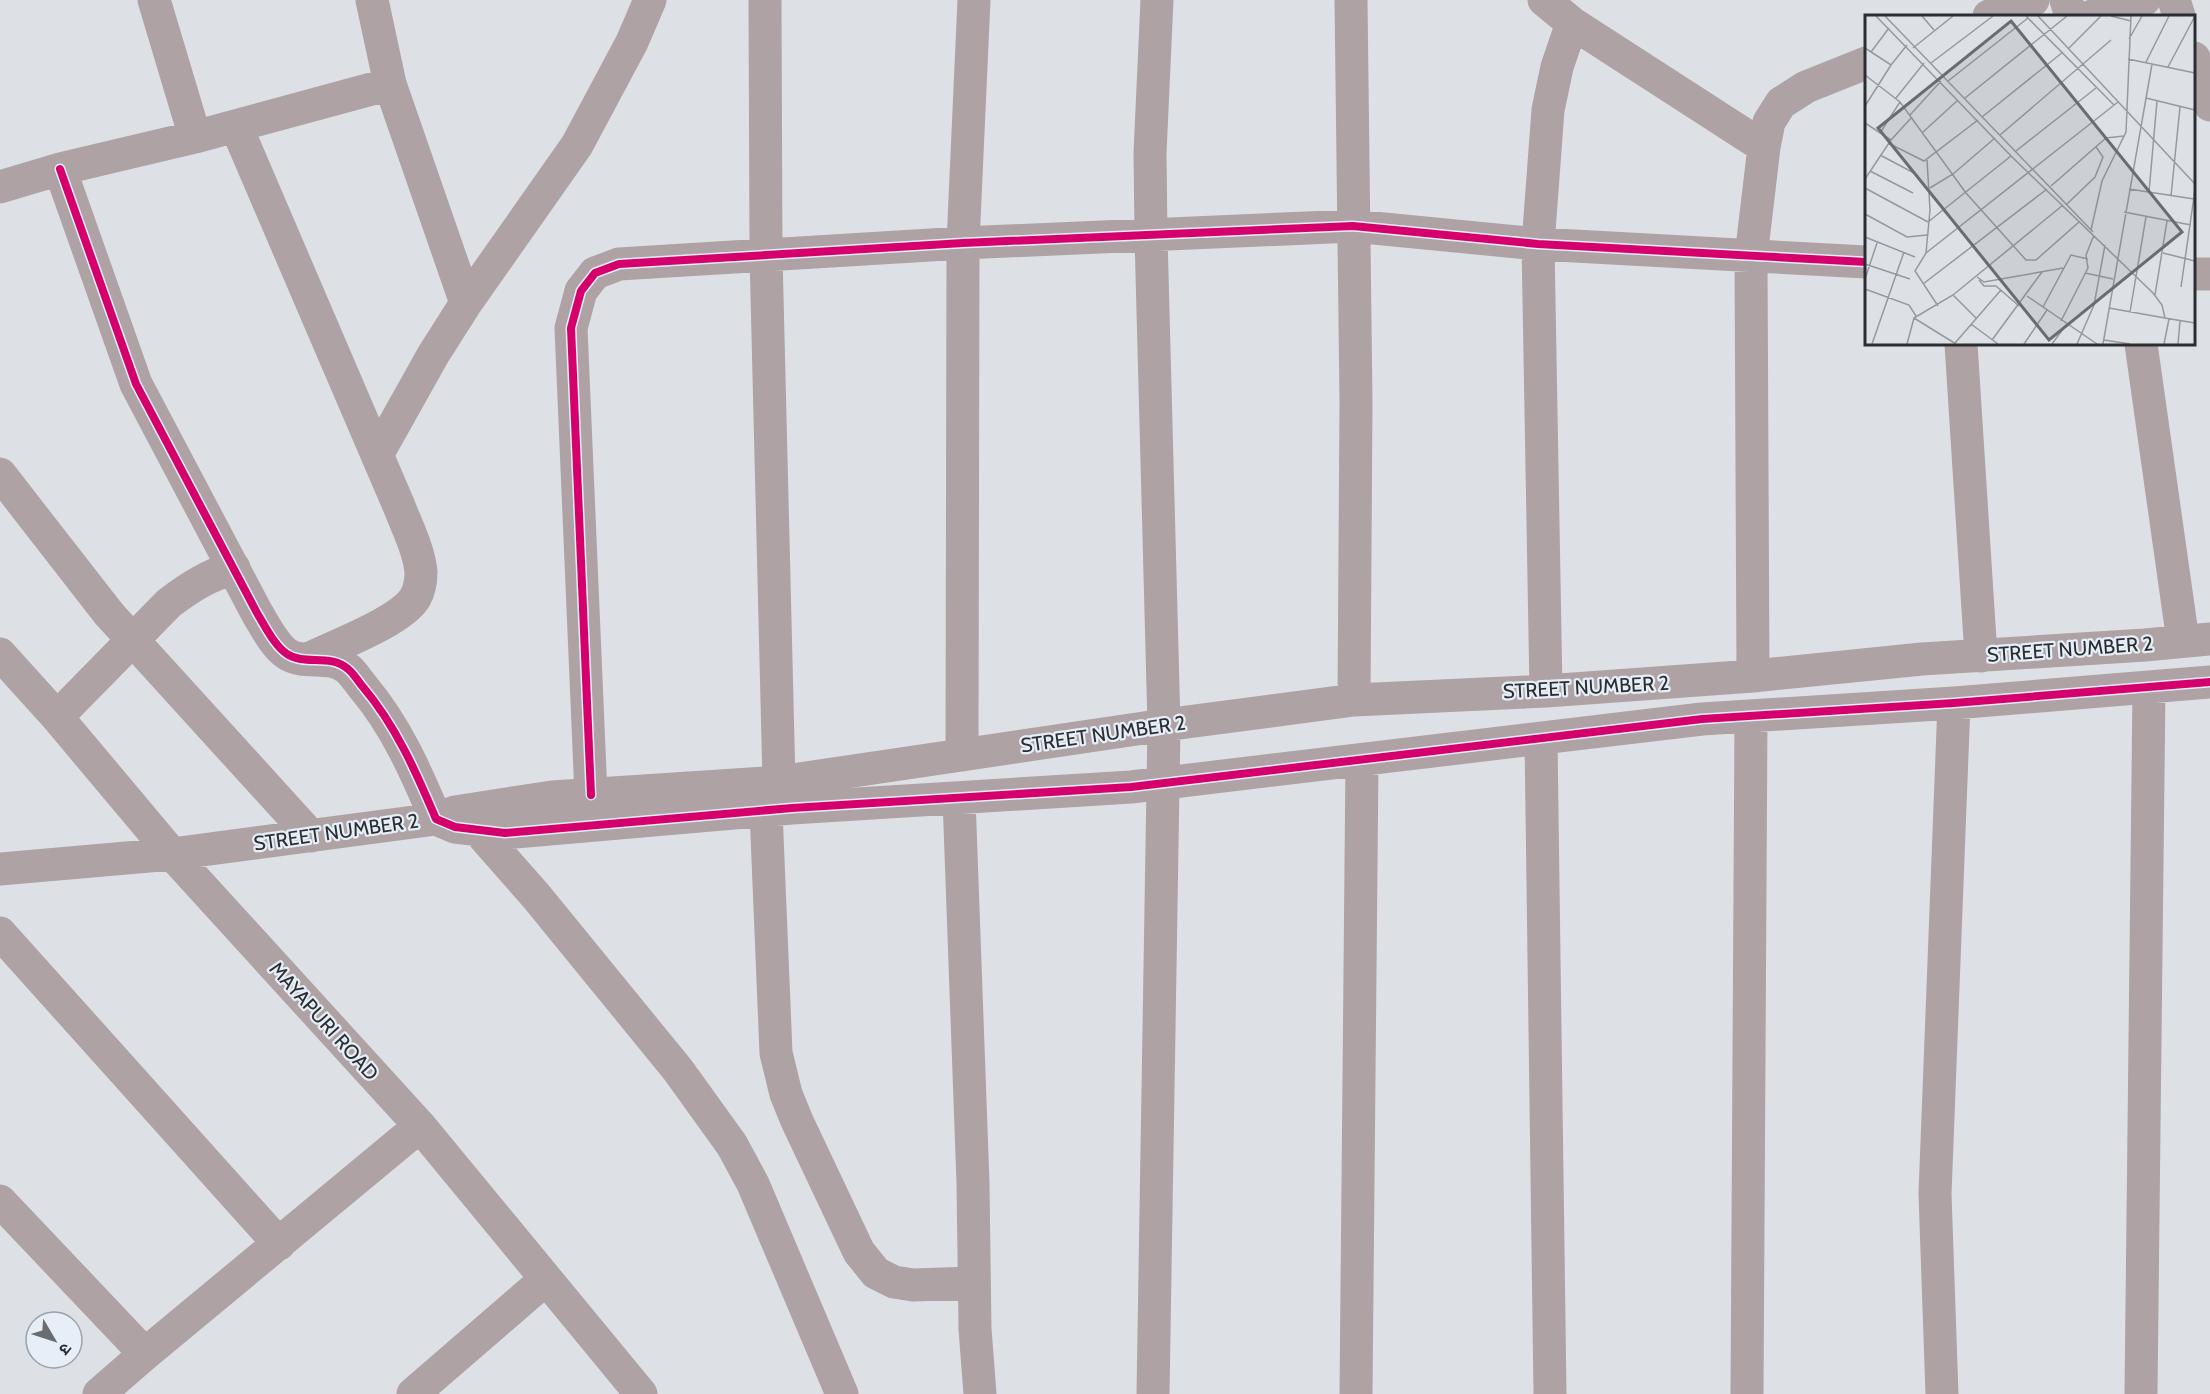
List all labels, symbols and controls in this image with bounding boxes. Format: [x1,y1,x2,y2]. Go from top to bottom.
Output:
inset map [1865,15,2195,345]
street label: STREET NUMBER 2 [1986,631,2154,667]
street label: STREET NUMBER 2 [1502,671,1670,703]
street label: STREET NUMBER 2 [1019,711,1187,757]
street label: STREET NUMBER 2 [252,809,420,855]
street label: MAYAPURI ROAD [264,957,384,1085]
north arrow [24,1310,84,1370]
text: उ [55,1340,76,1359]

